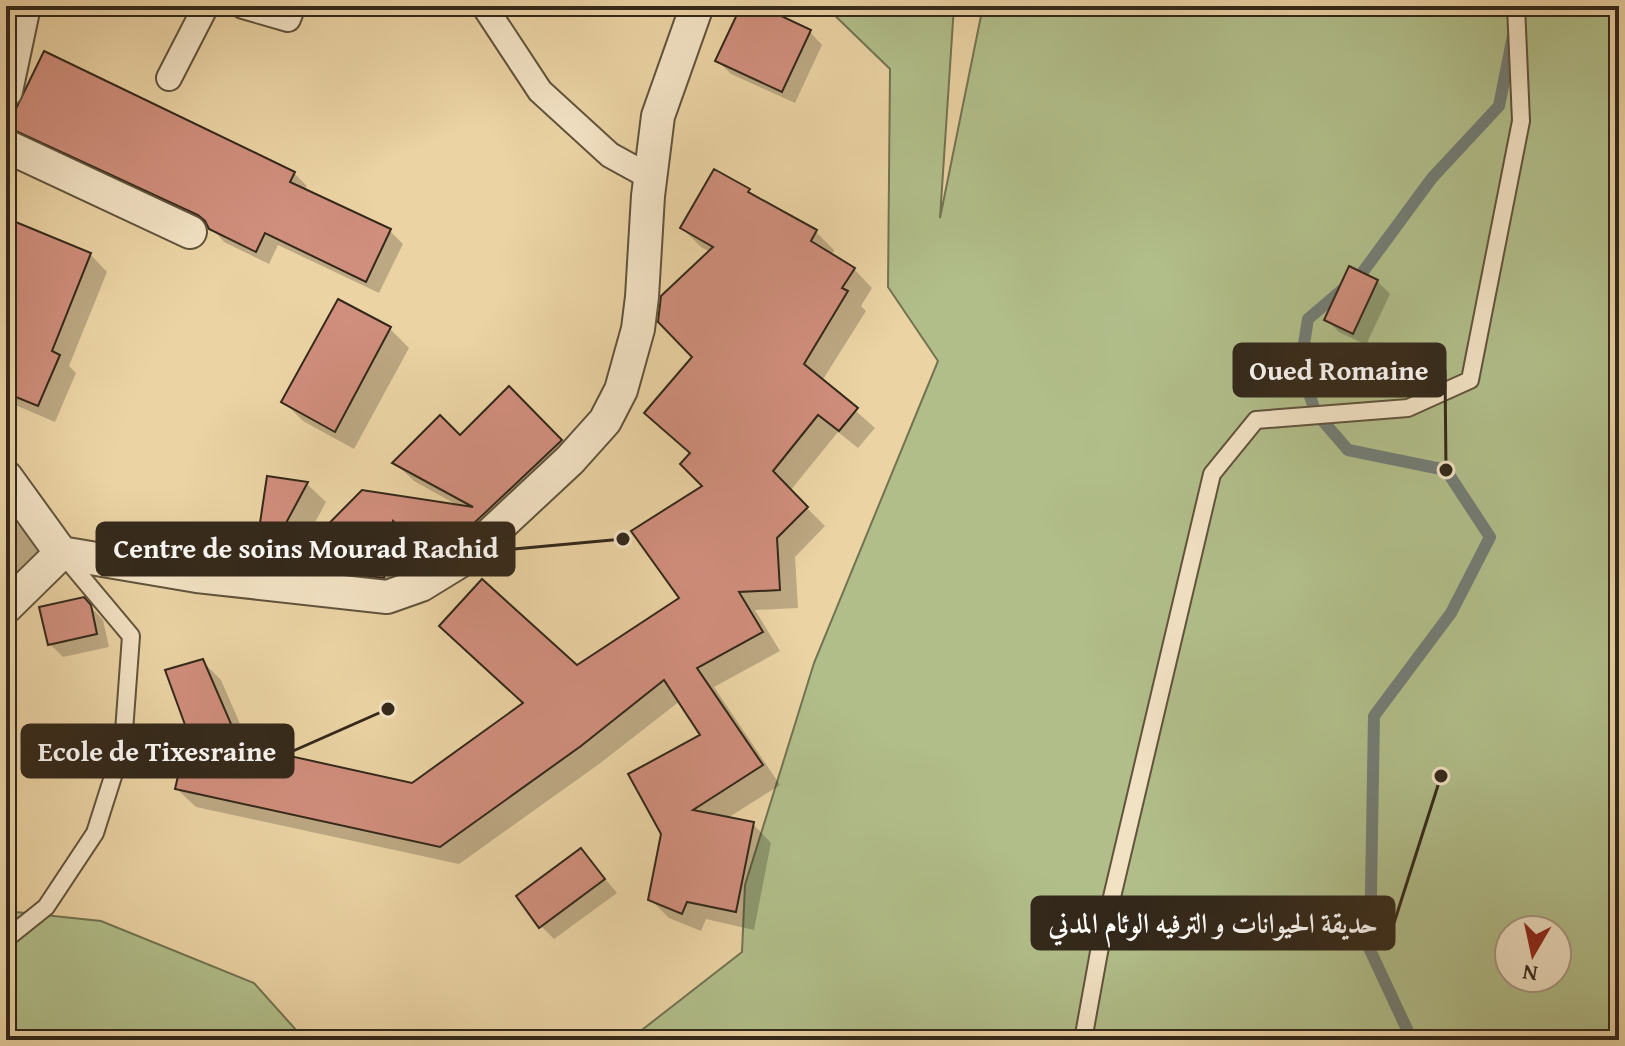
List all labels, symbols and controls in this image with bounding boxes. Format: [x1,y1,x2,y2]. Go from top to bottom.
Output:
callout: Oued Romaine [1234,344,1445,396]
text: Oued Romaine [1249,349,1429,390]
callout: Centre de soins Mourad Rachid [97,523,514,575]
text: Centre de soins Mourad Rachid [113,527,500,568]
callout: Ecole de Tixesraine [22,725,293,777]
text: Ecole de Tixesraine [38,730,276,771]
callout: حديقة الحيوانات و الترفيه الوئام المدني [1032,897,1394,949]
text: حديقة الحيوانات و الترفيه الوئام المدني [1047,902,1378,948]
north arrow [1493,914,1573,994]
text: N [1520,957,1540,991]

